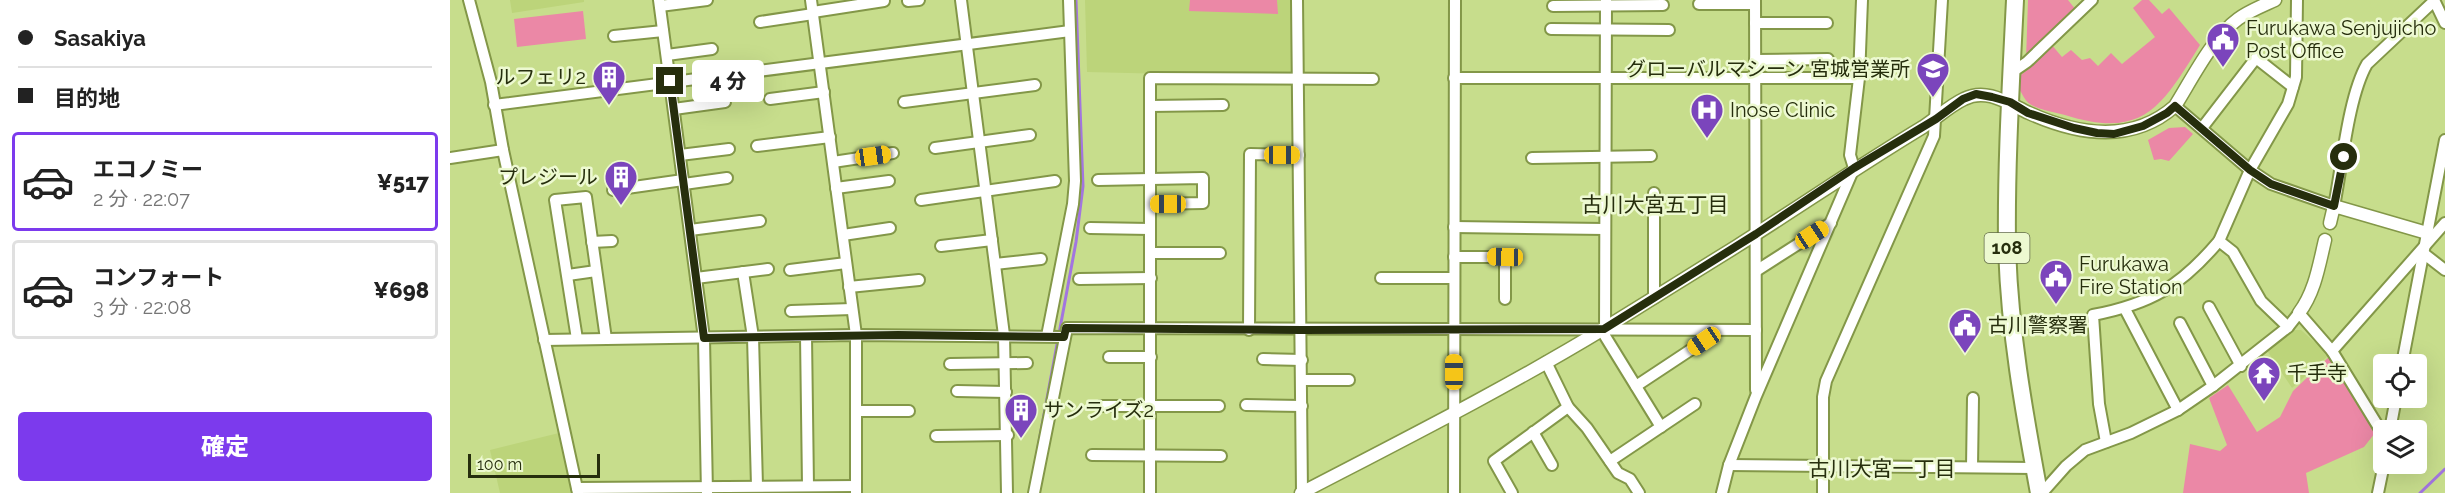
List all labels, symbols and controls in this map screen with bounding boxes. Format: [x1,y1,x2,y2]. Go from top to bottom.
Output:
place label: Furukawa Senjujicho Post Office [2246,16,2436,63]
public building icon: Furukawa Senjujicho Post Office [2205,21,2241,68]
text: Sasakiya [54,25,146,51]
school or university icon: グローバルマシーン 宮城営業所 [1915,51,1951,98]
place label: グローバルマシーン 宮城営業所 [1626,57,1910,81]
building icon: ルフェリ2 [591,59,627,106]
callout: 4 分 [691,60,763,102]
place label: ルフェリ2 [496,65,586,89]
route end [656,67,683,94]
text: 4 分 [710,69,746,93]
text: 目的地 [54,85,120,111]
hospital icon: Inose Clinic [1689,92,1725,139]
place label: Inose Clinic [1730,98,1836,122]
route start [2330,143,2357,170]
car [854,145,892,167]
car [1264,146,1300,164]
icon: car [21,155,75,209]
text: エコノミー [93,156,203,182]
building icon: プレジール [603,159,639,206]
place label: プレジール [498,165,598,189]
text: ¥517 [377,169,429,195]
text: 2 分 · 22:07 [93,187,190,211]
district label: 古川大宮五丁目 [1582,192,1729,217]
car [1150,195,1186,213]
car [1792,218,1832,252]
road number: 108 [1984,233,2030,263]
car [1487,248,1523,266]
place label: Furukawa Fire Station [2079,252,2183,299]
public building icon: Furukawa Fire Station [2038,258,2074,305]
icon: car [21,263,75,317]
text: コンフォート [93,264,224,290]
text: ¥698 [373,277,429,303]
text: 3 分 · 22:08 [93,295,191,319]
public building icon: 古川警察署 [1947,307,1983,354]
place label: 古川警察署 [1988,313,2088,337]
car [1684,323,1724,359]
car [1445,354,1463,390]
map controls [2373,354,2427,474]
button: locate [2373,354,2427,408]
temple icon: 千手寺 [2246,355,2282,402]
place label: 千手寺 [2287,361,2347,385]
building icon: サンライズ2 [1003,392,1039,439]
place label: サンライズ2 [1044,398,1154,422]
button: 確定 [18,412,432,481]
button: layers [2373,420,2427,474]
scale bar [468,451,600,478]
text: 100 m [477,455,522,474]
district label: 古川大宮一丁目 [1809,456,1956,481]

